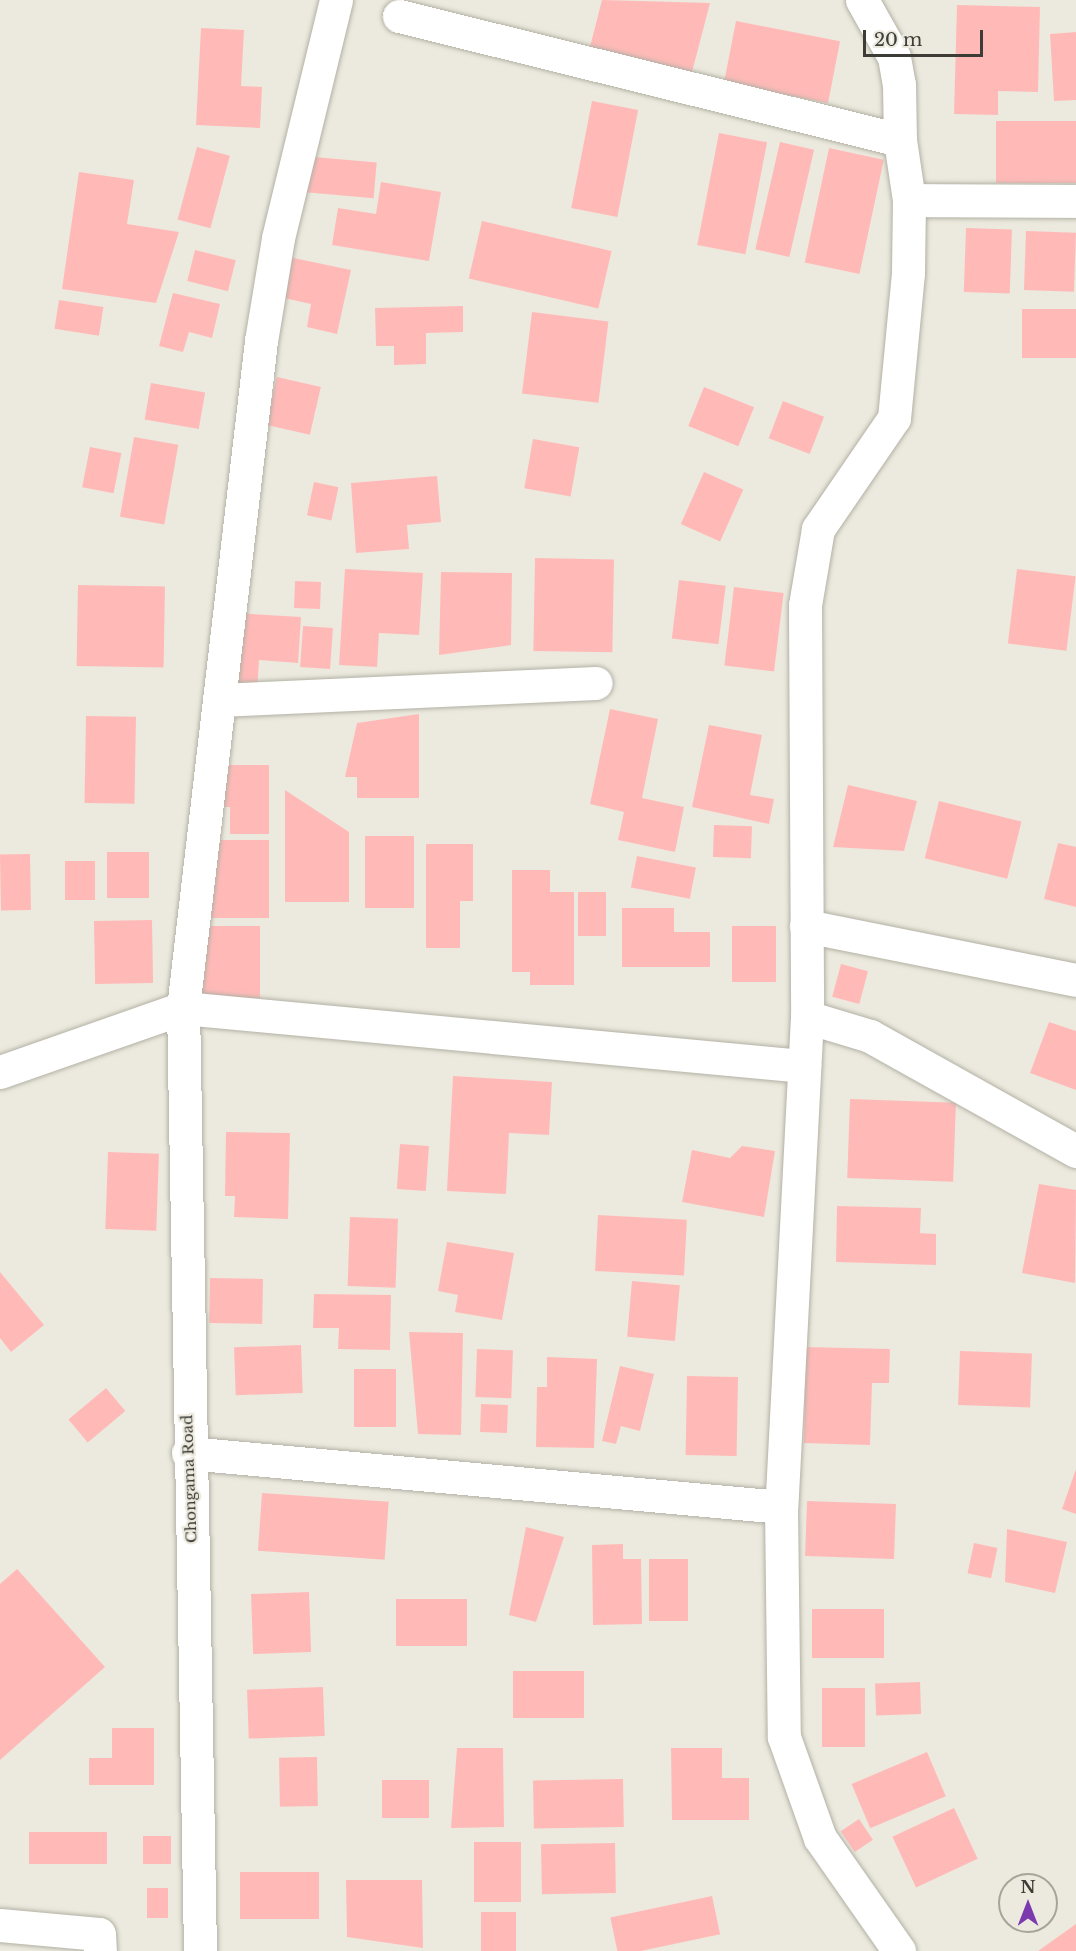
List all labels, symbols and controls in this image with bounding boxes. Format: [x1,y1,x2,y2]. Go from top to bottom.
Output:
scale bar [866,18,986,56]
text: 20 m [874,29,922,51]
street label: Chongama Road [178,1415,200,1543]
north arrow [998,1873,1058,1933]
text: N [1020,1877,1036,1897]

